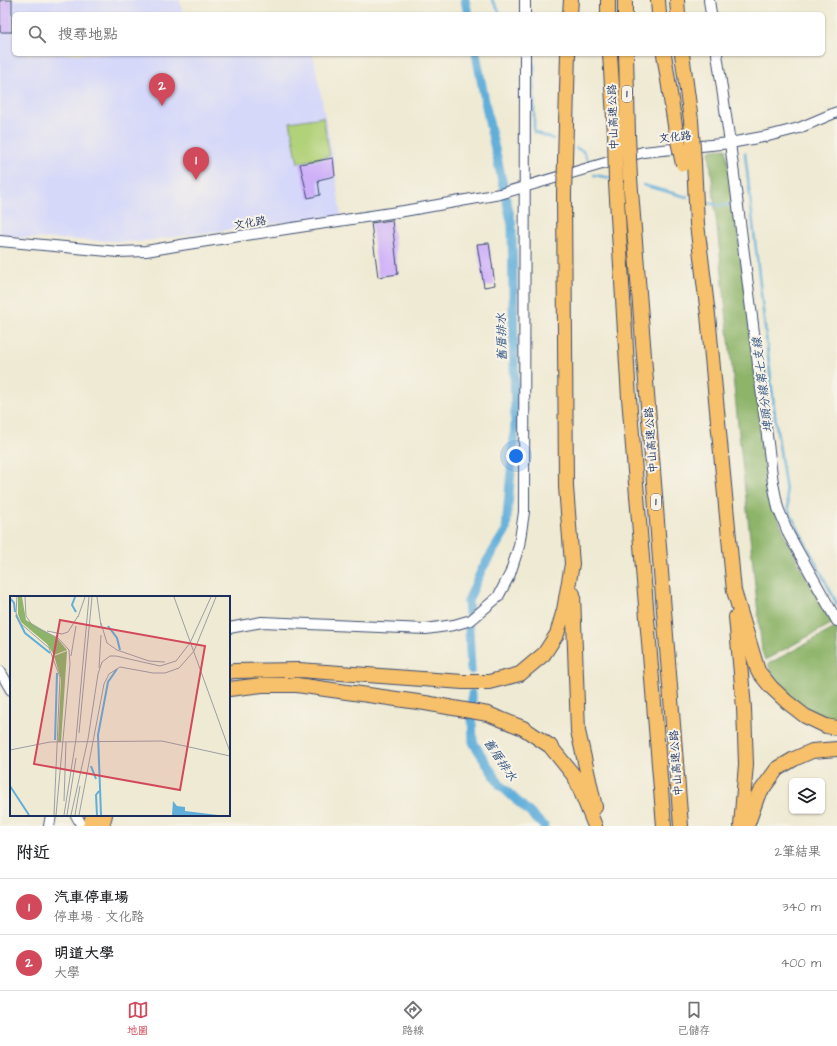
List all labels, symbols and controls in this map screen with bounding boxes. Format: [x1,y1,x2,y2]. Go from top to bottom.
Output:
search box [12,12,825,56]
icon: search [26,23,48,45]
text: 搜尋地點 [58,24,118,45]
pin: 2 [149,73,175,106]
street label: 中山高速公路 [604,84,622,150]
road number: 1 [622,86,632,102]
street label: 文化路 [658,128,692,146]
pin: 1 [183,147,209,180]
street label: 文化路 [233,213,267,233]
water label: 舊厝排水 [493,312,511,361]
water label: 埤頭分線第七支線 [749,335,777,434]
street label: 中山高速公路 [641,407,661,473]
your location [506,446,526,466]
road number: 1 [651,494,661,510]
inset map [10,596,230,816]
street label: 中山高速公路 [666,730,686,796]
water label: 舊厝排水 [480,735,521,785]
map controls [789,778,825,814]
button: layers [789,778,825,814]
text: 附近 [16,841,50,865]
text: 2筆結果 [775,843,821,861]
text: 汽車停車場 [54,887,129,908]
text: 1 [28,898,30,916]
text: 340 m [782,898,821,916]
text: 停車場 · 文化路 [54,908,144,926]
text: 明道大學 [54,943,114,964]
text: 2 [25,954,33,972]
text: 400 m [780,954,821,972]
text: 大學 [54,964,80,982]
tab: 地圖 [127,999,149,1038]
tab: 路線 [402,999,424,1038]
tab: 已儲存 [677,999,710,1038]

